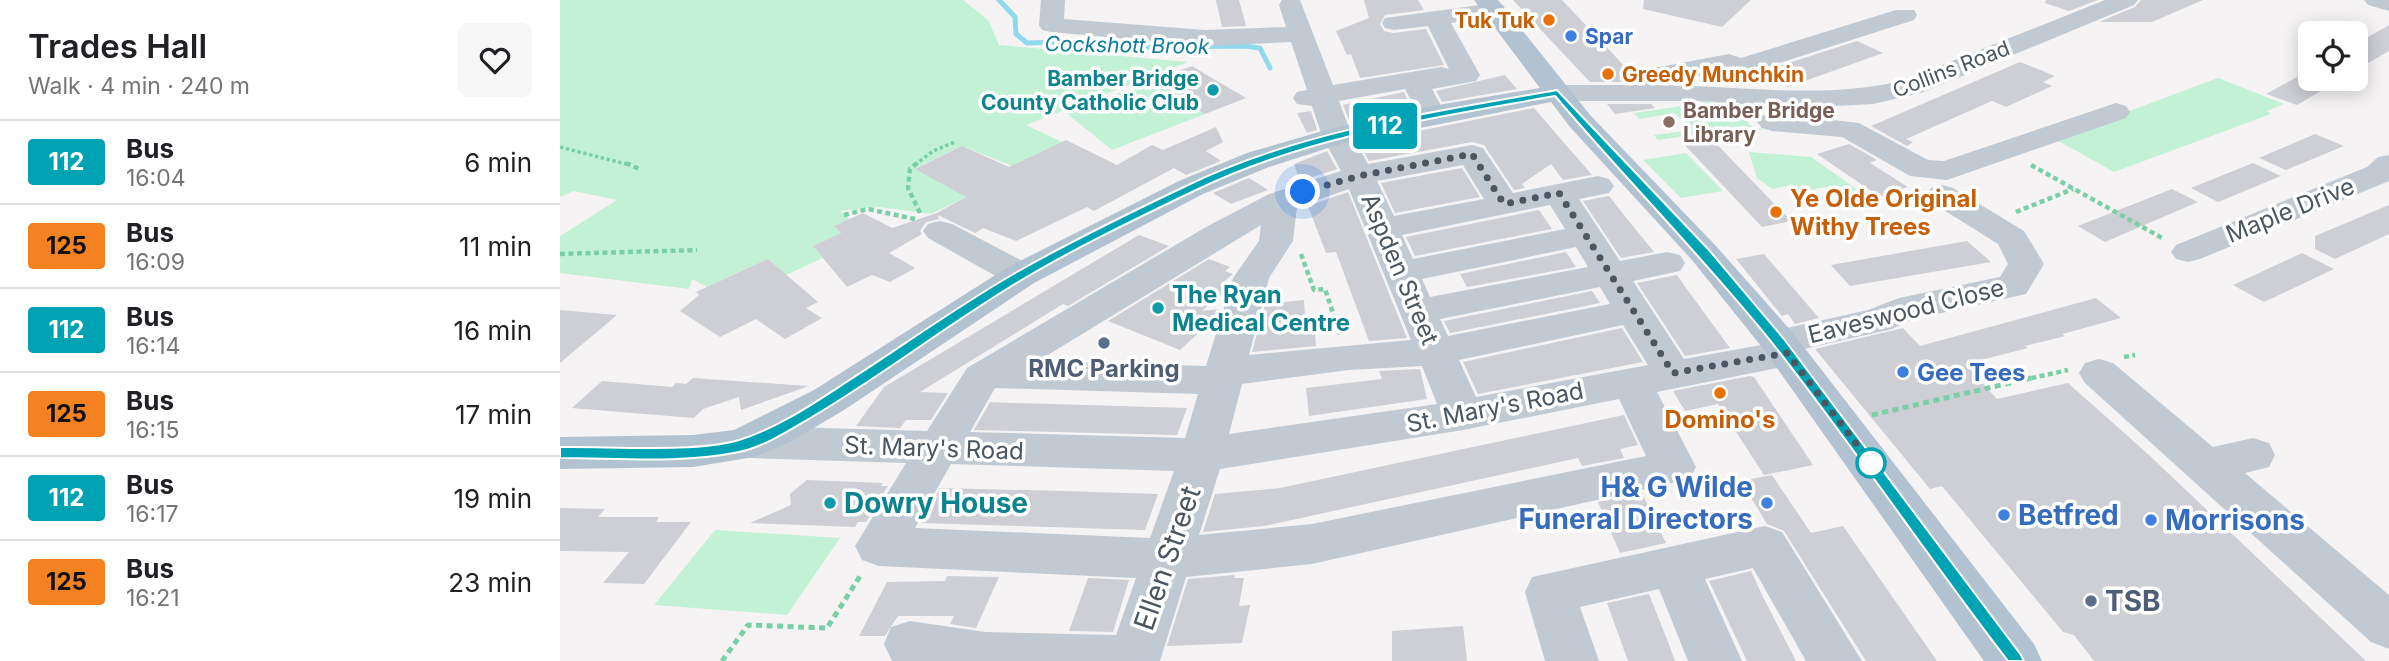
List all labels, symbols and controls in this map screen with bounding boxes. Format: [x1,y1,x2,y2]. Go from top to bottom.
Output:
place label: Tuk Tuk [1455,8,1536,33]
marker: Tuk Tuk [1541,12,1557,28]
map controls [2298,21,2368,91]
button: locate [2298,21,2368,91]
button: heart [458,23,532,97]
place label: Spar [1585,24,1633,49]
text: Trades Hall [28,26,207,66]
marker: Spar [1563,28,1579,44]
water label: Cockshott Brook [1044,31,1210,59]
street label: Collins Road [1889,35,2013,103]
place label: Greedy Munchkin [1622,62,1804,87]
place label: Bamber Bridge County Catholic Club [981,66,1199,115]
marker: Greedy Munchkin [1600,66,1616,82]
text: Walk · 4 min · 240 m [28,72,250,100]
marker: Bamber Bridge County Catholic Club [1205,82,1221,98]
place label: Bamber Bridge Library [1683,98,1835,147]
line badge: 112 [1345,103,1425,149]
text: 112 [1367,111,1403,140]
marker: Bamber Bridge Library [1661,114,1677,130]
text: Bus [126,133,174,164]
text: 112 [49,147,84,176]
text: 6 min [464,147,532,178]
text: 16:04 [126,164,186,192]
street label: Maple Drive [2222,171,2358,249]
your location [1285,174,1320,209]
place label: Ye Olde Original Withy Trees [1790,184,1977,241]
street label: Aspden Street [1355,189,1445,349]
marker: Ye Olde Original Withy Trees [1768,204,1784,220]
text: Bus [126,217,174,248]
text: 125 [46,231,87,260]
text: 11 min [459,231,532,262]
text: 16:09 [126,248,185,276]
street label: Eaveswood Close [1805,273,2007,349]
place label: The Ryan Medical Centre [1172,280,1350,337]
marker: The Ryan Medical Centre [1150,300,1166,316]
text: Bus [126,301,174,332]
text: 112 [49,315,84,344]
text: 16 min [454,315,532,346]
text: 16:14 [126,332,180,360]
marker: RMC Parking [1096,335,1112,351]
place label: RMC Parking [1028,354,1180,383]
place label: Gee Tees [1917,358,2025,387]
marker: Gee Tees [1895,364,1911,380]
street label: St. Mary's Road [1404,376,1586,438]
text: Bus [126,385,174,416]
marker: Domino's [1712,385,1728,401]
text: 125 [46,399,87,428]
text: 17 min [455,399,532,430]
place label: Domino's [1664,405,1776,434]
text: 16:15 [126,416,180,444]
street label: St. Mary's Road [844,430,1024,466]
unlabelled marker [1856,448,1886,478]
text: Bus [126,469,174,500]
place label: H& G Wilde Funeral Directors [1519,470,1753,536]
street label: Ellen Street [1126,481,1208,635]
text: 112 [49,483,84,512]
text: 19 min [454,483,532,514]
place label: Dowry House [844,486,1028,520]
marker: Dowry House [822,495,838,511]
marker: H& G Wilde Funeral Directors [1759,495,1775,511]
place label: Betfred [2018,498,2119,532]
text: 16:17 [126,500,179,528]
place label: Morrisons [2165,503,2305,537]
marker: Betfred [1996,507,2012,523]
marker: Morrisons [2143,512,2159,528]
text: Bus [126,553,174,584]
text: 125 [46,567,87,596]
text: 23 min [448,567,532,598]
text: 16:21 [126,584,180,612]
place label: TSB [2105,584,2161,618]
marker: TSB [2083,593,2099,609]

